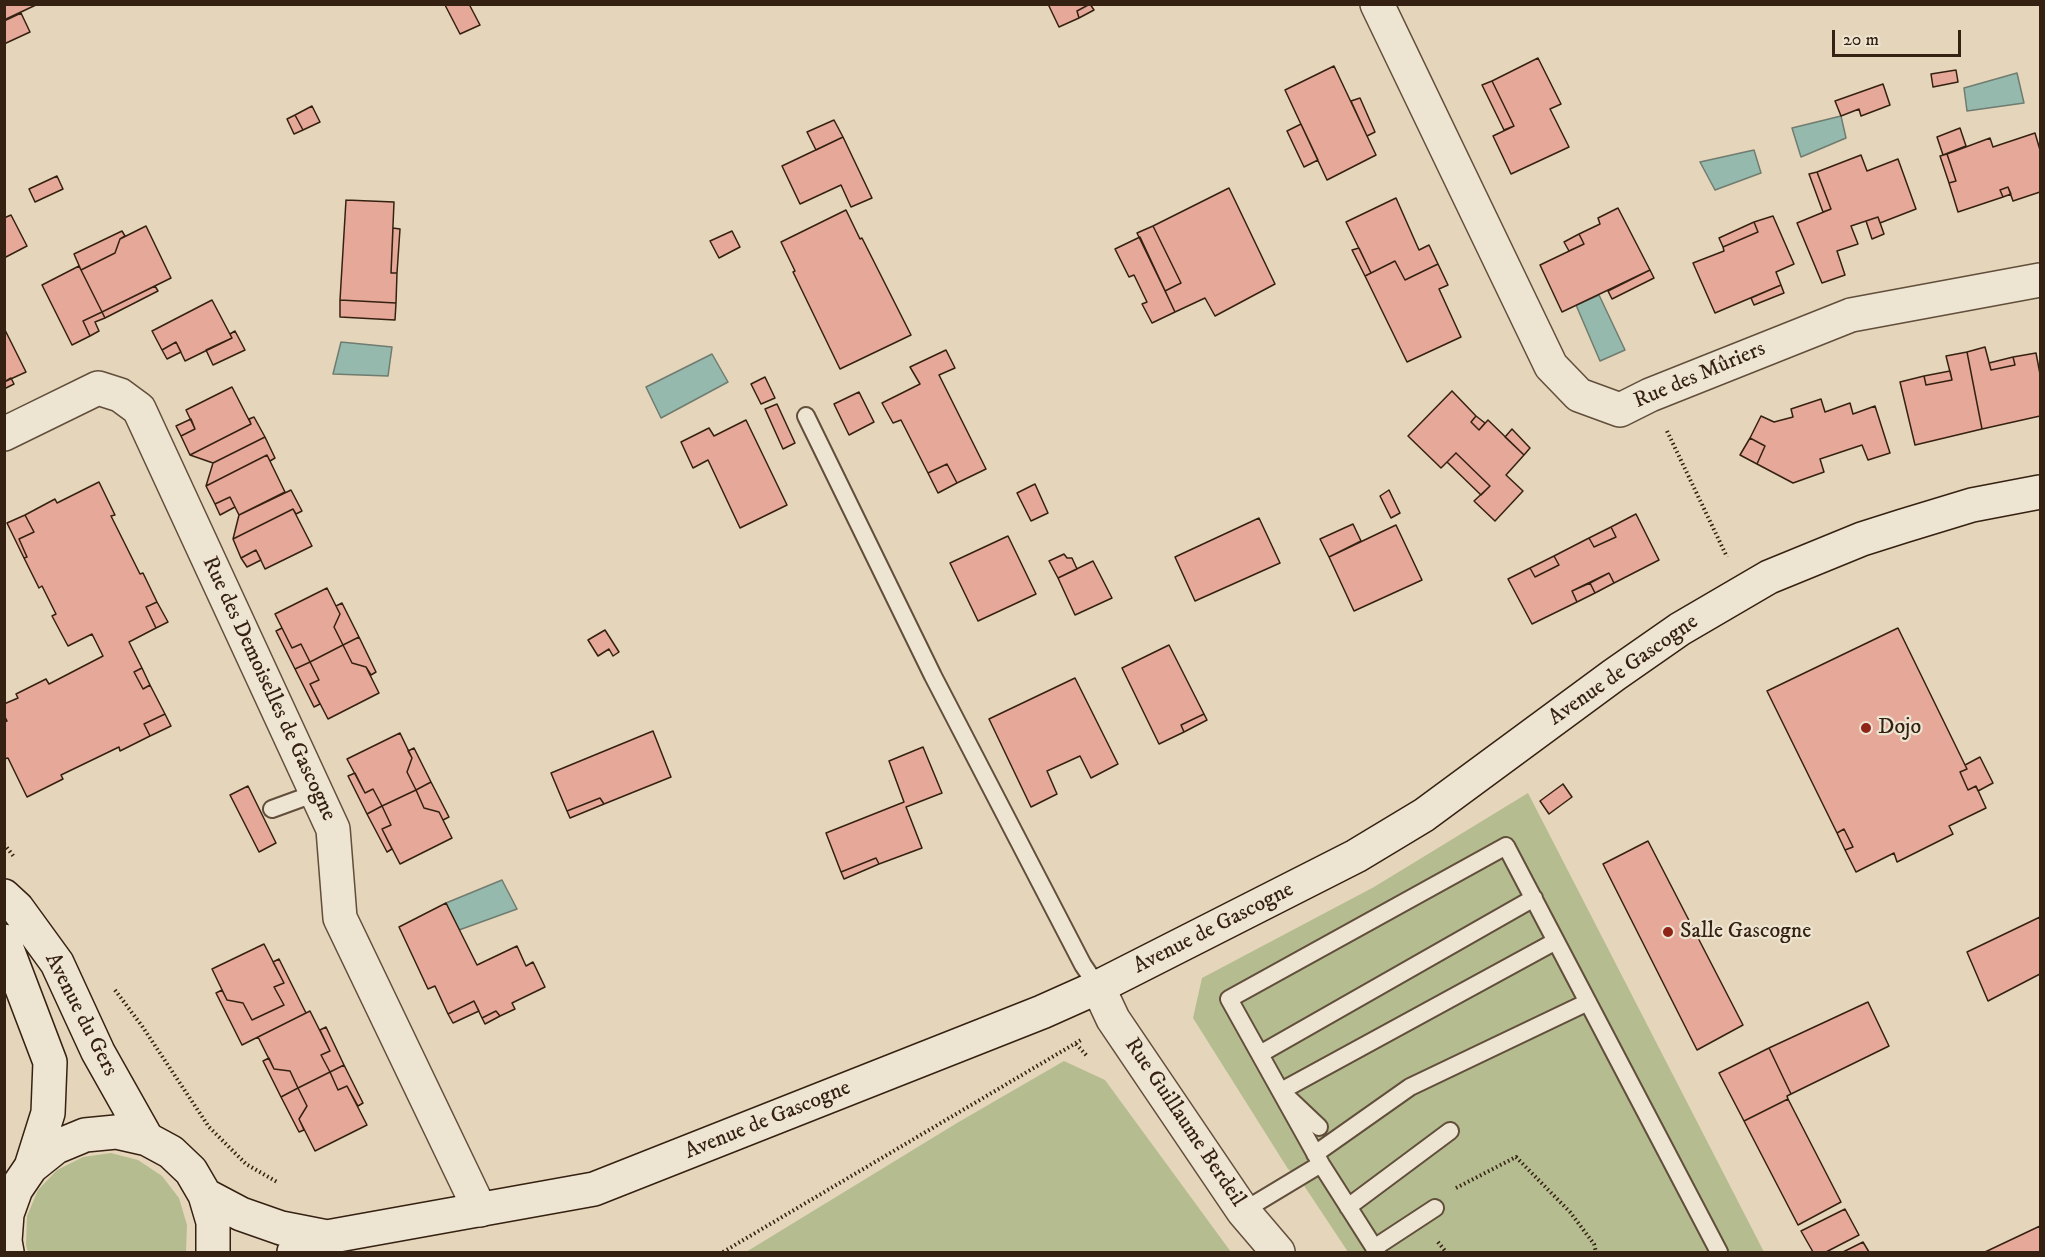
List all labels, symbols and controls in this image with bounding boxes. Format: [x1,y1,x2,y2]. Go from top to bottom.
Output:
scale bar [1835,18,1964,56]
text: 20 m [1843,29,1879,51]
street label: Rue des Mûriers [1630,336,1770,416]
street label: Rue des Demoiselles de Gascogne [195,553,341,825]
street label: Avenue de Gascogne [1544,610,1704,732]
place label: Dojo [1878,715,1921,741]
marker: Dojo [1859,721,1873,735]
street label: Avenue de Gascogne [1129,877,1299,981]
place label: Salle Gascogne [1680,919,1811,945]
marker: Salle Gascogne [1661,925,1675,939]
street label: Avenue du Gers [38,949,122,1081]
street label: Rue Guillaume Berdeil [1118,1034,1250,1212]
street label: Avenue de Gascogne [681,1076,855,1166]

